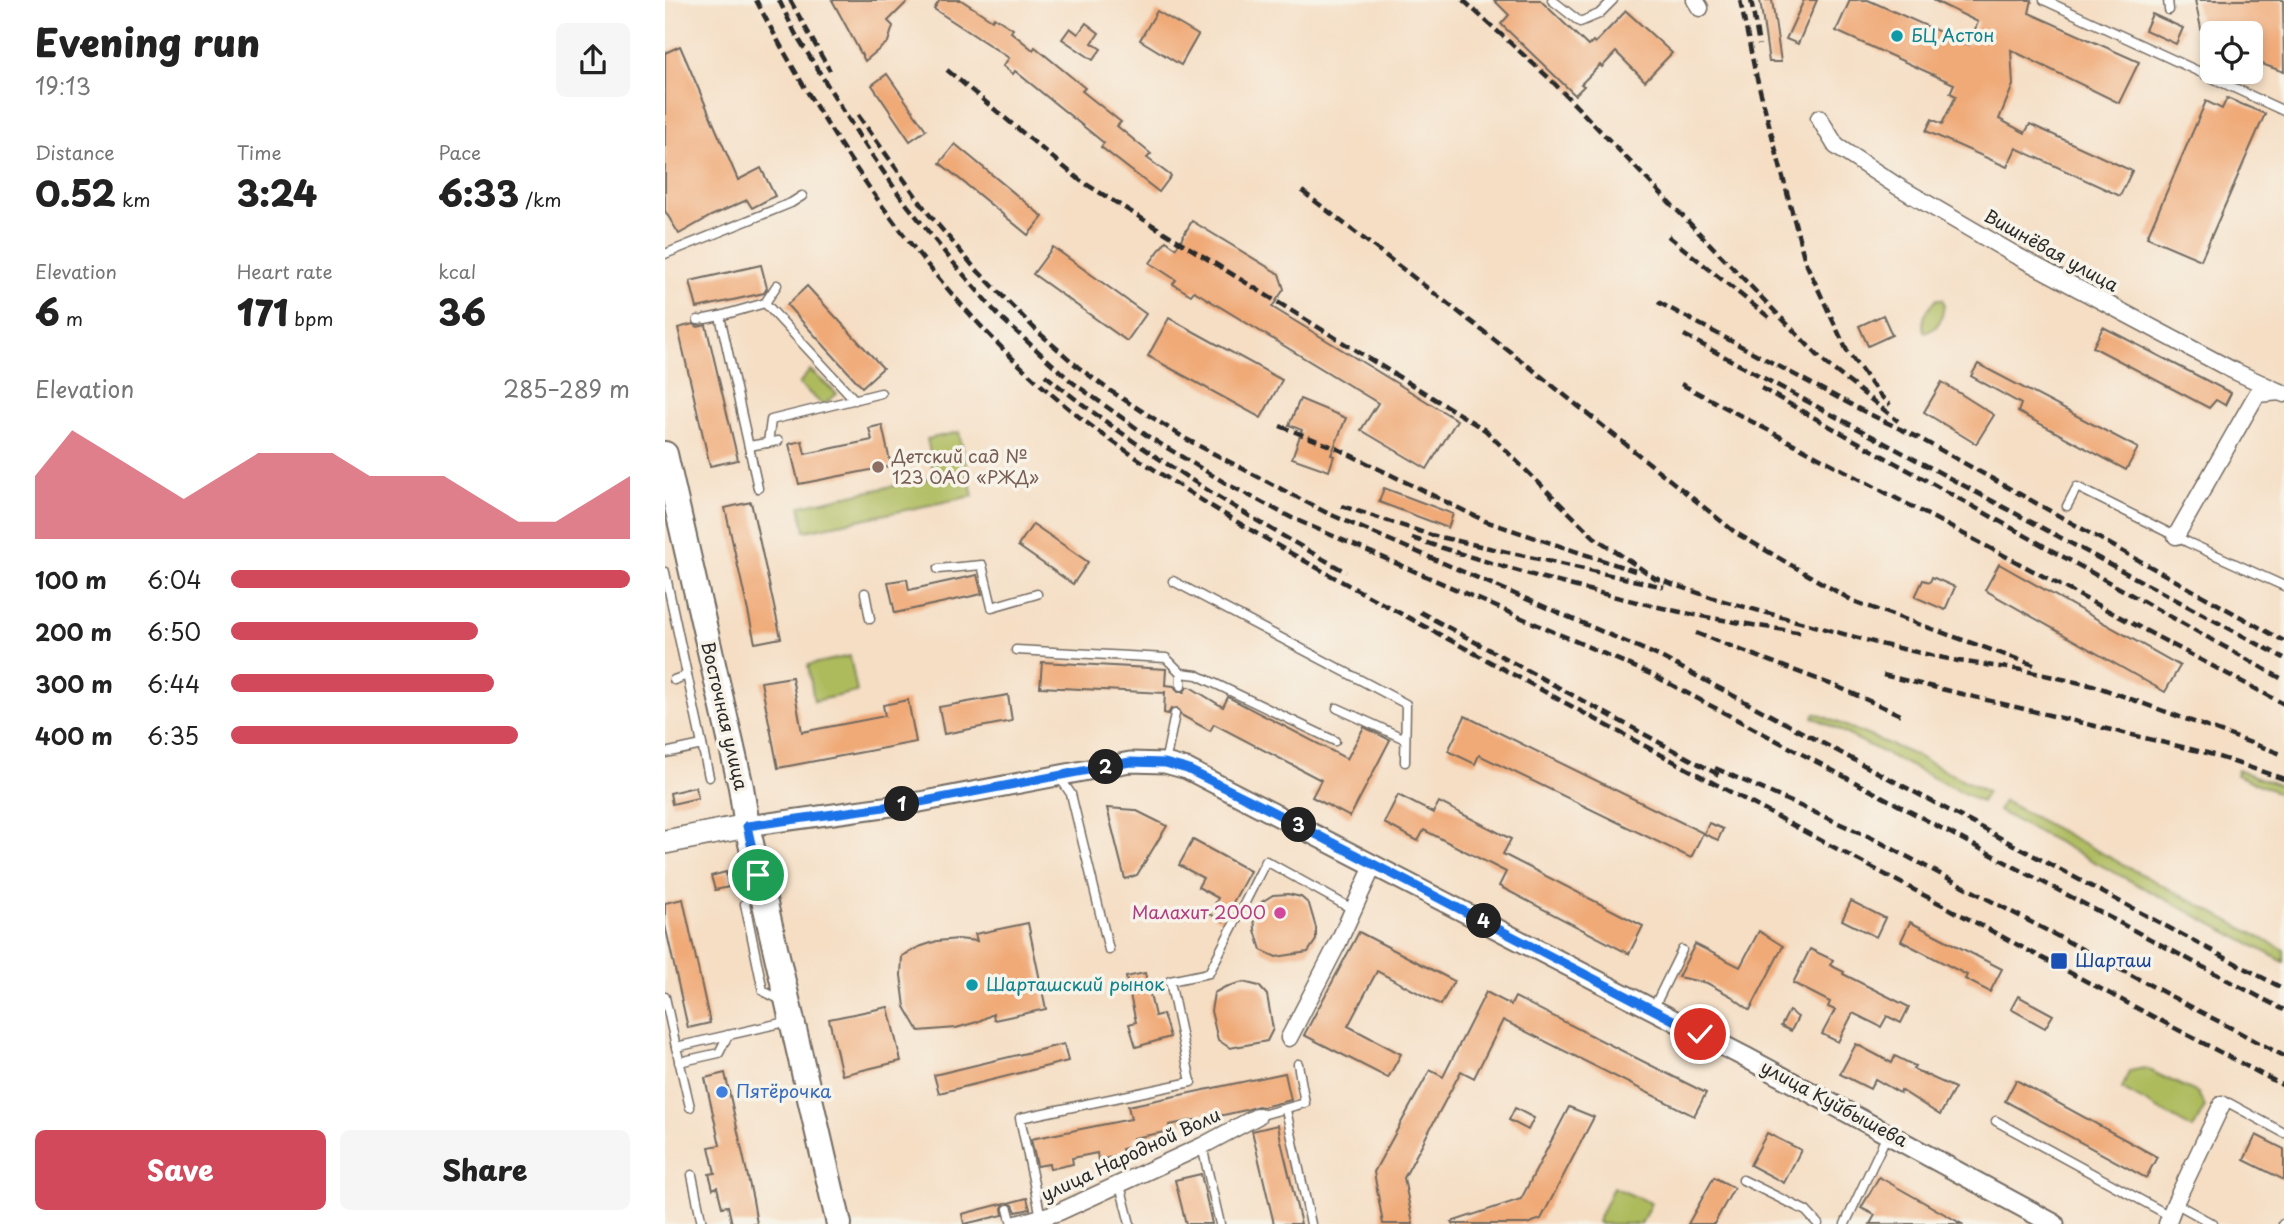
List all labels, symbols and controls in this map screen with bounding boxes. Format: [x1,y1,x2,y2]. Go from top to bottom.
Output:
text: Evening run [35,13,260,70]
place label: БЦ Астон [1911,21,1994,48]
map controls [2200,21,2263,84]
button: locate [2200,21,2263,84]
button: share [556,23,630,97]
marker: БЦ Астон [1889,28,1905,44]
text: 19:13 [35,68,91,103]
text: Distance [35,138,115,166]
text: Time [237,138,282,166]
text: Pace [438,138,481,166]
text: 0.52 [35,166,116,219]
text: 3:24 [237,166,317,219]
text: 6:33 [438,166,519,219]
text: km [116,185,151,213]
text: /km [519,185,562,213]
street label: Вишнёвая улица [1980,202,2124,298]
text: Elevation [35,257,117,285]
text: Heart rate [237,257,333,285]
text: kcal [438,257,476,285]
text: 6 [35,285,60,338]
text: 171 [237,285,288,338]
text: 36 [438,285,486,338]
text: m [60,304,83,332]
text: bpm [288,304,334,332]
text: Elevation [35,371,134,406]
text: 285–289 m [503,371,630,406]
place label: Детский сад № 123 ОАО «РЖД» [891,442,1039,490]
marker: Детский сад № 123 ОАО «РЖД» [870,459,886,475]
text: 100 m [35,562,107,597]
text: 6:04 [147,562,202,597]
text: 200 m [35,614,112,649]
text: 6:50 [147,614,201,649]
street label: Восточная улица [695,639,756,793]
text: 300 m [35,666,113,701]
text: 6:44 [147,666,200,701]
text: 400 m [35,718,113,753]
text: 6:35 [147,718,199,753]
pin: 2 [1089,750,1123,784]
text: 2 [1099,752,1112,780]
pin: 1 [884,786,919,822]
text: 1 [897,789,906,817]
pin: 3 [1281,808,1317,842]
text: 3 [1292,810,1305,838]
pin [728,845,788,905]
icon: arrive [739,856,777,894]
place label: Малахит 2000 [1132,898,1266,925]
pin: 4 [1467,904,1501,939]
marker: Малахит 2000 [1272,905,1288,921]
text: 4 [1477,906,1490,934]
place label: Шарташ [2075,946,2152,973]
marker: Шарташ [2049,951,2069,971]
place label: Шарташский рынок [986,970,1165,997]
marker: Шарташский рынок [964,977,980,993]
pin [1670,1004,1730,1064]
icon: check [1681,1015,1719,1053]
street label: улица Куйбышева [1756,1053,1914,1153]
place label: Пятёрочка [736,1077,832,1104]
marker: Пятёрочка [714,1084,730,1100]
street label: улица Народной Воли [1036,1100,1224,1207]
button: Save [35,1130,326,1210]
button: Share [340,1130,630,1210]

